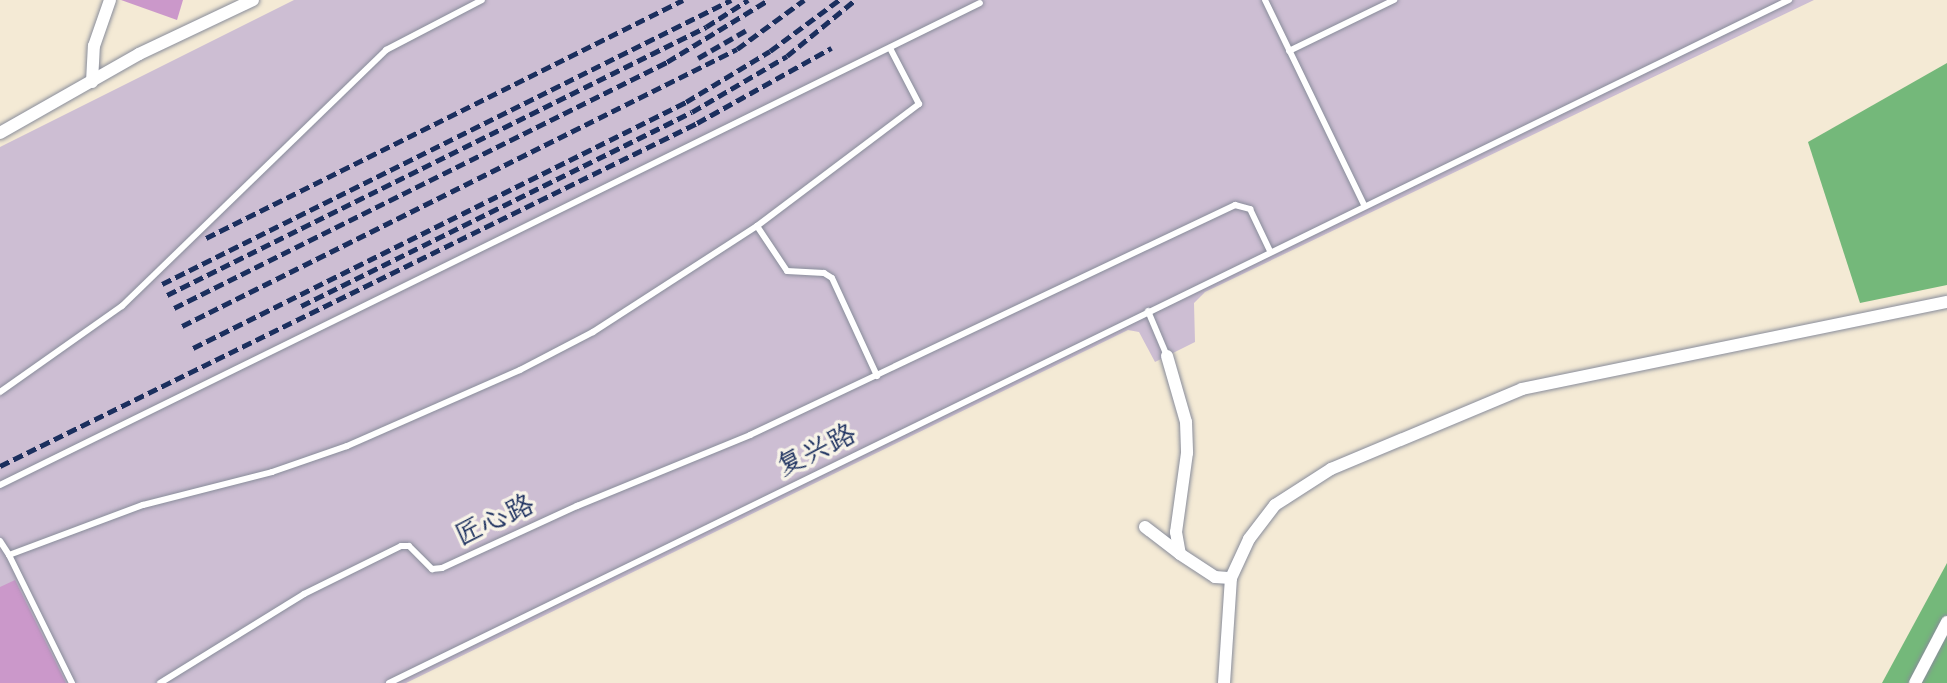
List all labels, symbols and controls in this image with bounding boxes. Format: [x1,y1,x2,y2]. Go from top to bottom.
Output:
street label: 复兴路 [771,416,861,484]
street label: 匠心路 [449,487,539,553]

